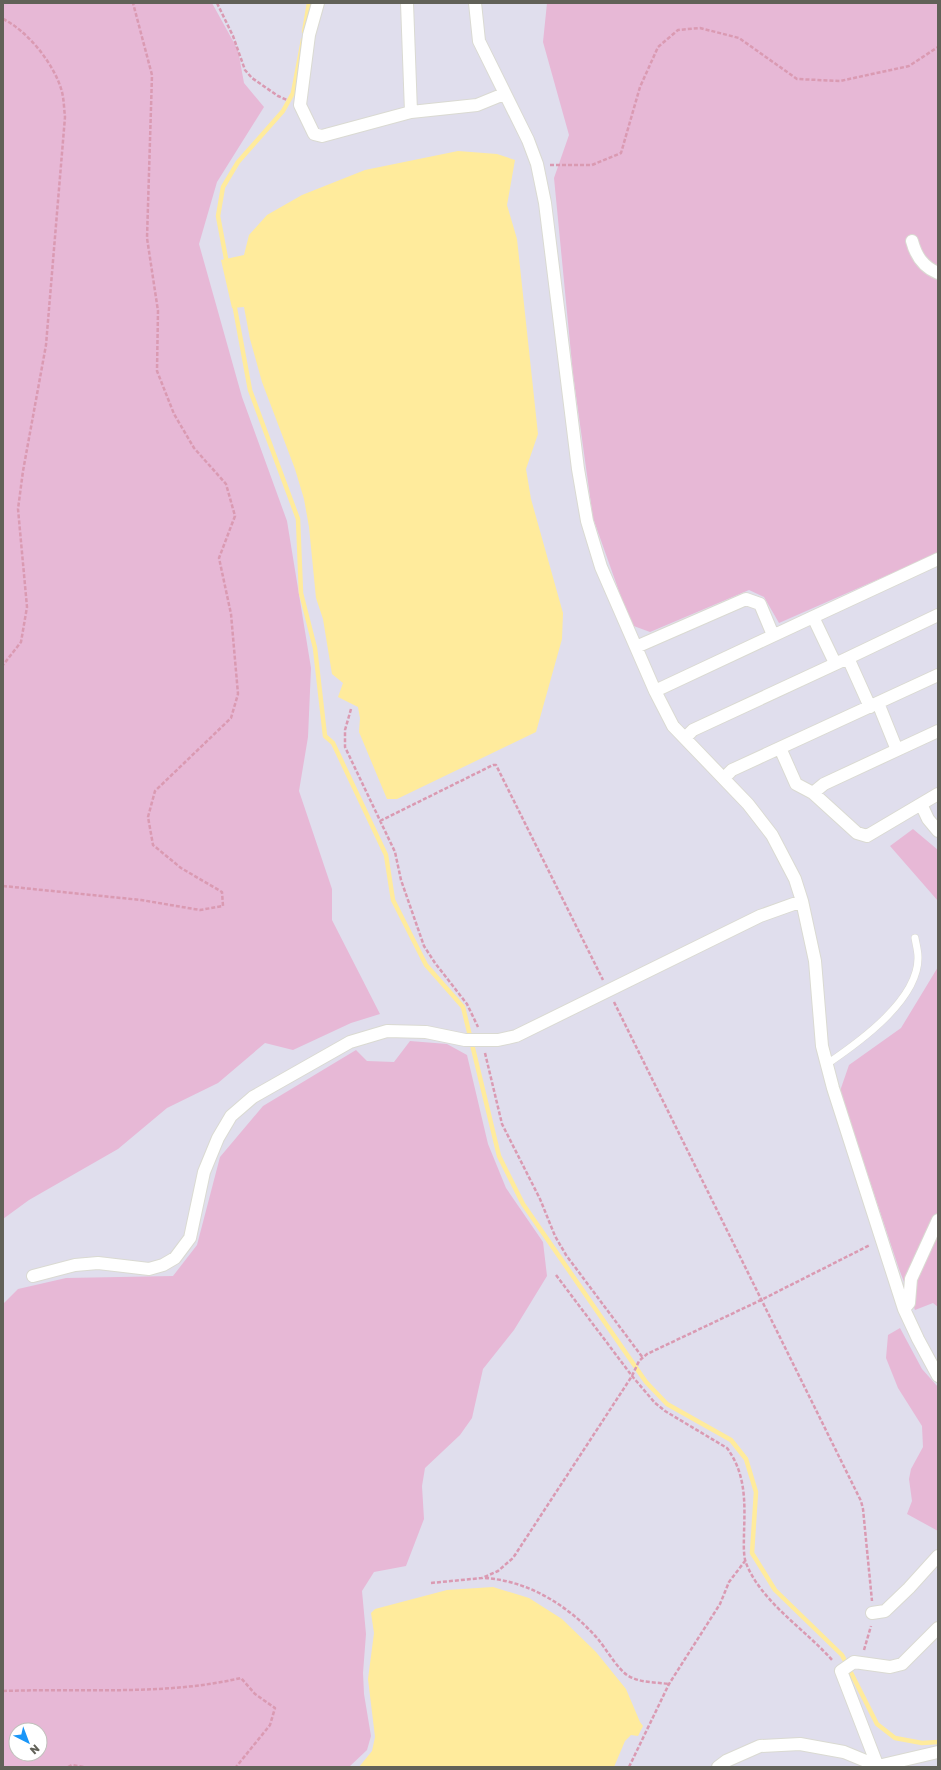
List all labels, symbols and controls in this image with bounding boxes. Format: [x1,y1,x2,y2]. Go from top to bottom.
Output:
north arrow [8,1722,48,1762]
text: N [28,1742,42,1757]

